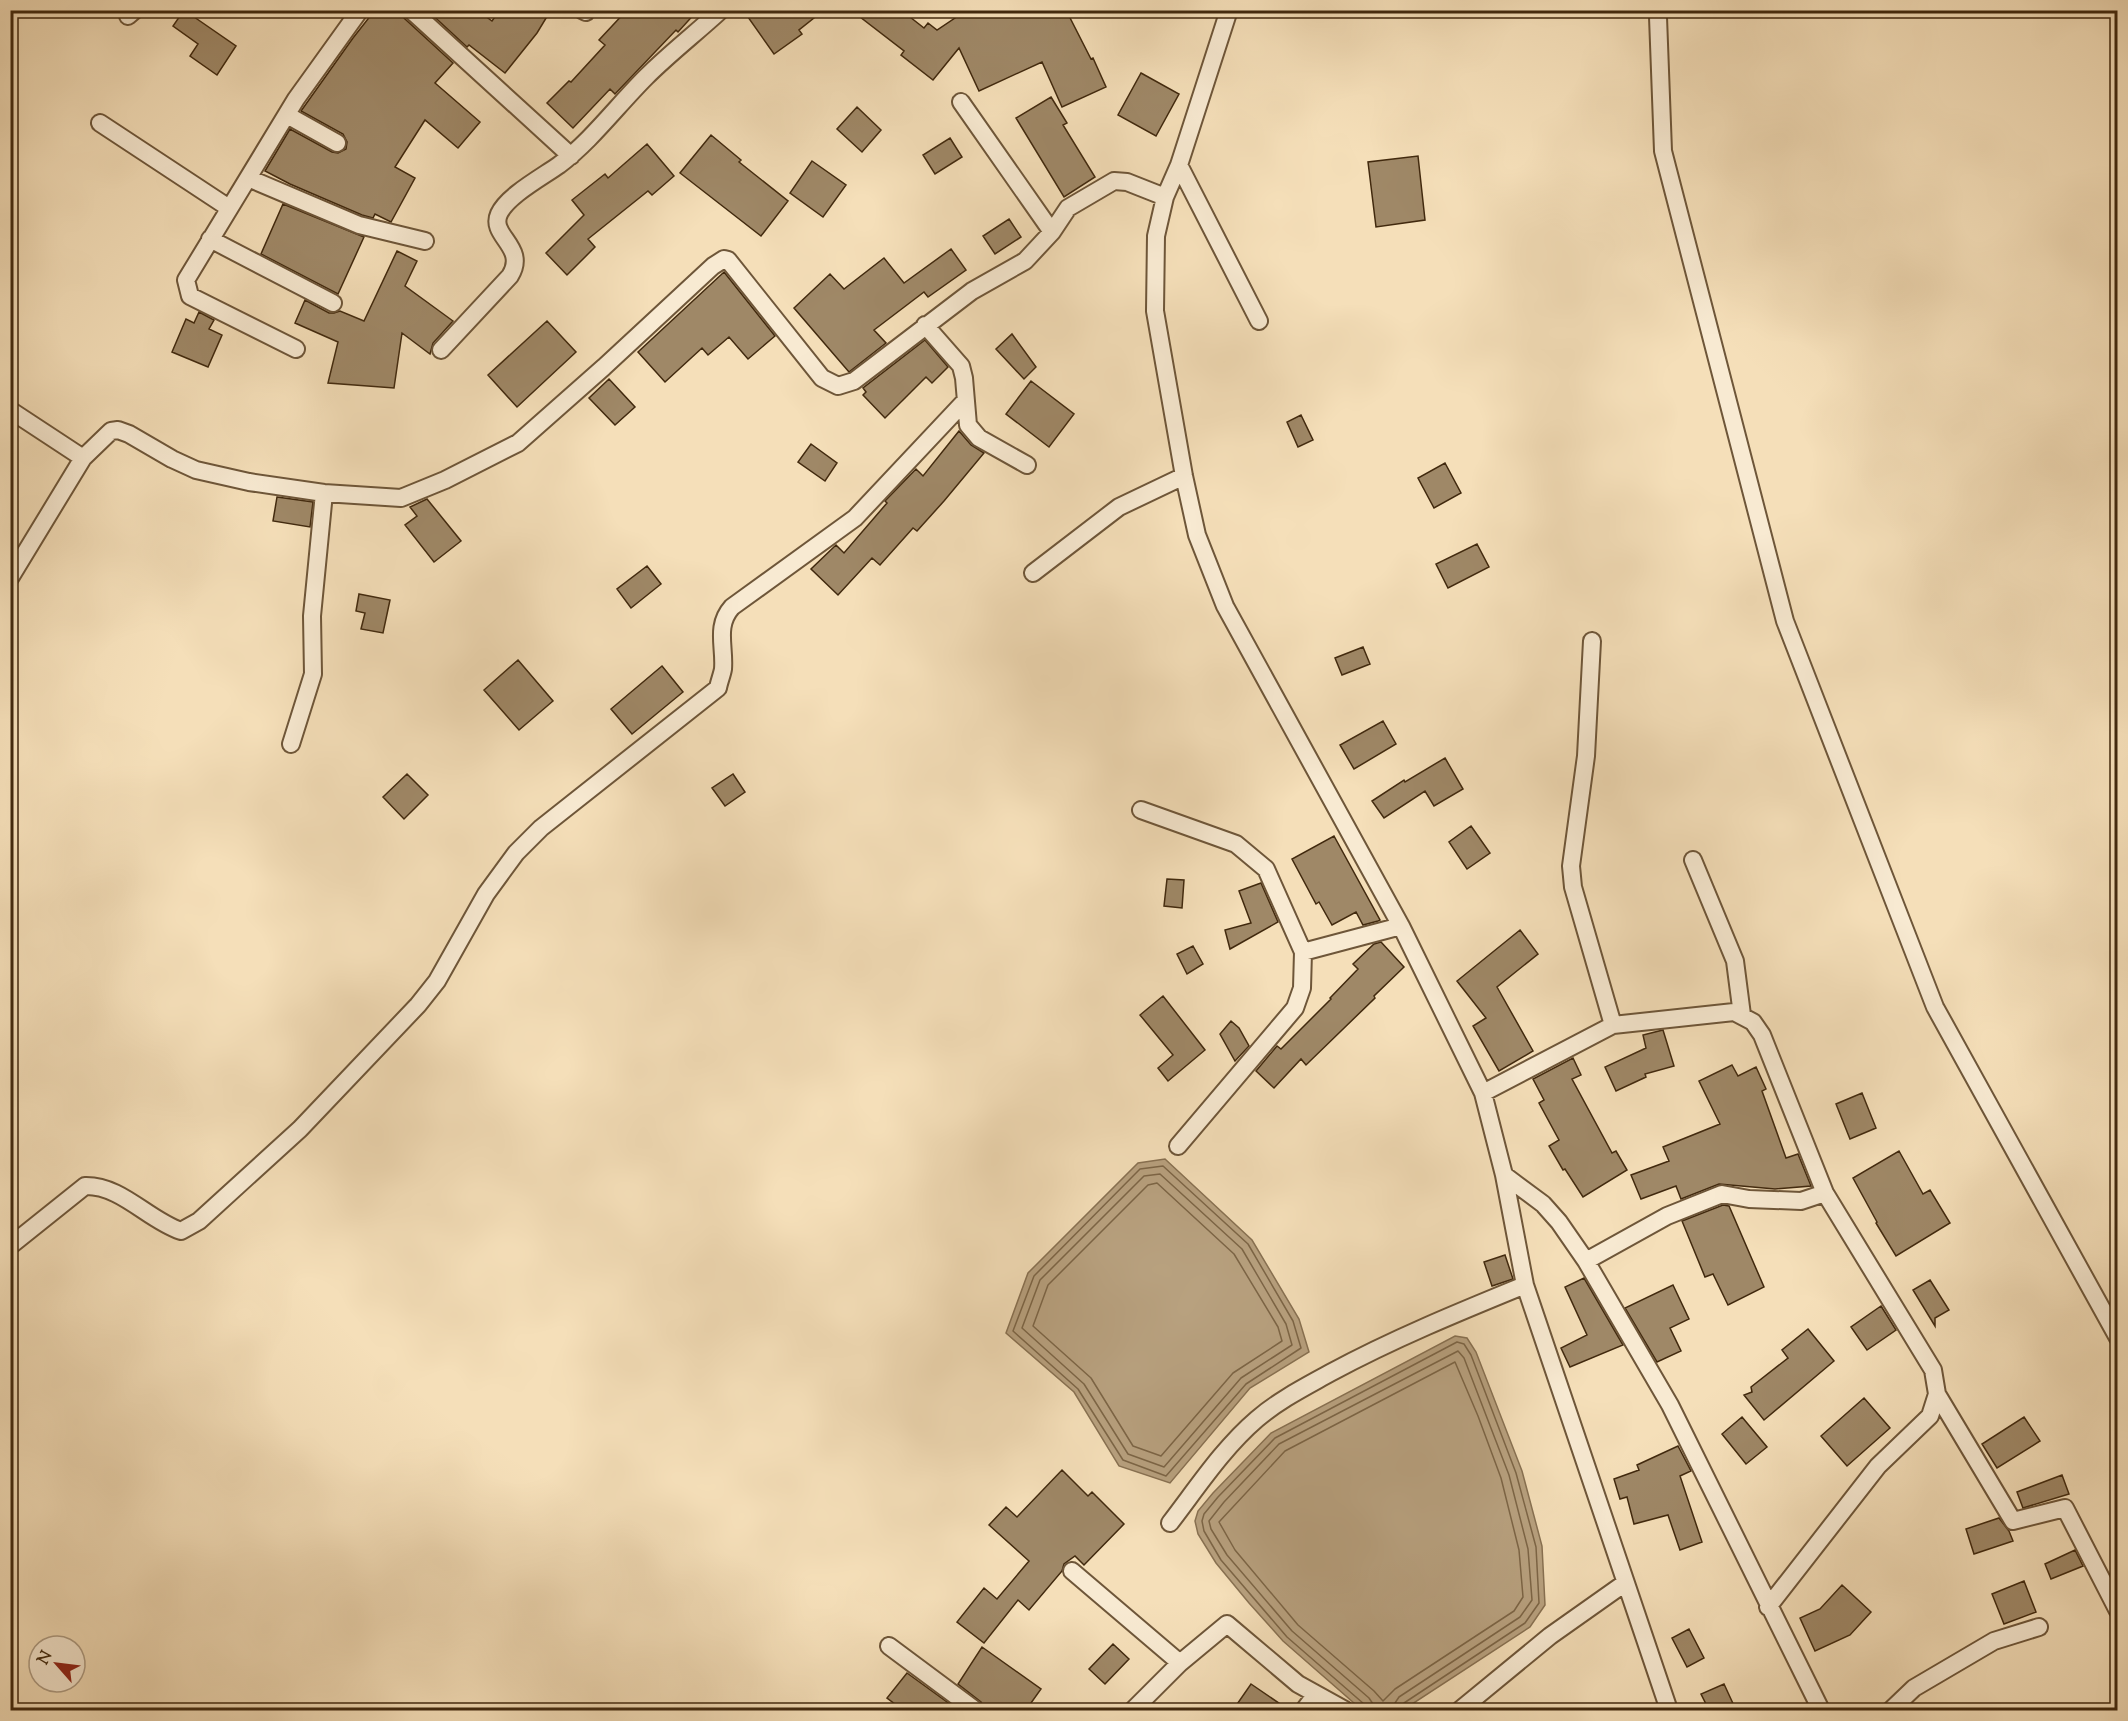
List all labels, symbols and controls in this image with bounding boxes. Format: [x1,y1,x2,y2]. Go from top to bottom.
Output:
north arrow [27,1634,87,1694]
text: N [33,1647,59,1669]

